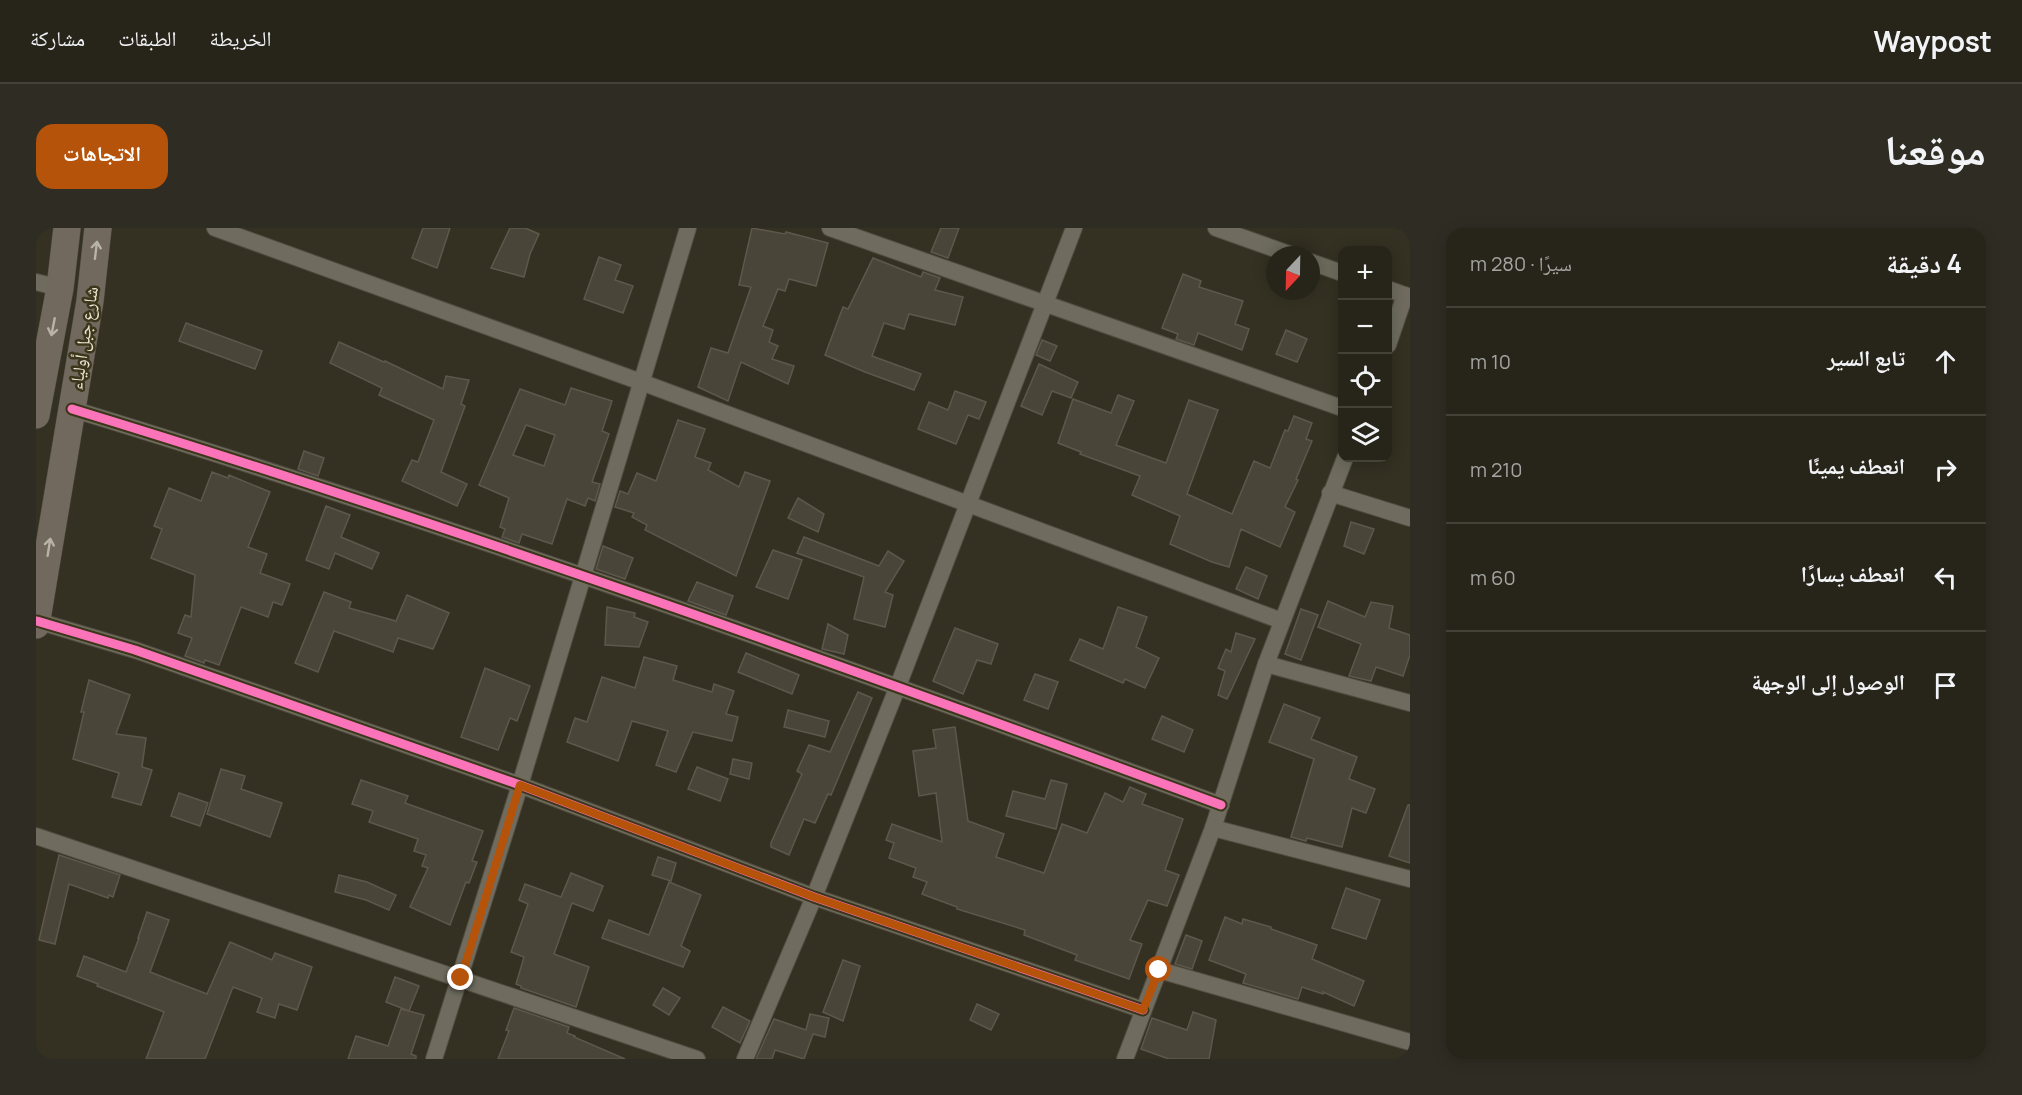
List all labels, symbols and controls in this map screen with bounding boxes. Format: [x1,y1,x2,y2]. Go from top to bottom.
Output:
text: Waypost [1874,22,1992,60]
text: مشاركة [30,24,85,52]
text: الطبقات [118,24,177,52]
text: الخريطة [210,24,271,52]
text: موقعنا [1885,120,1986,178]
button: الاتجاهات [36,124,168,189]
one-way arrow [90,241,101,261]
text: 4 دقيقة [1886,245,1962,281]
north arrow [1266,246,1320,300]
map controls [1338,246,1392,462]
button: + [1338,246,1392,300]
text: سيرًا · 280 m [1470,250,1572,277]
street label: شارع جبل أولياء [63,285,103,391]
button: − [1338,300,1392,354]
one-way arrow [47,317,58,337]
text: تابع السير [1827,343,1905,373]
icon: ahead [1929,345,1962,378]
text: 10 m [1470,348,1511,375]
button: locate [1338,354,1392,408]
button: layers [1338,408,1392,462]
text: انعطف يمينًا [1807,451,1905,481]
icon: right [1929,453,1962,486]
text: 210 m [1470,456,1522,483]
one-way arrow [44,537,55,557]
text: انعطف يسارًا [1801,559,1905,589]
icon: left [1929,561,1962,594]
text: 60 m [1470,564,1516,591]
text: الوصول إلى الوجهة [1752,667,1905,697]
icon: arrive [1929,669,1962,702]
route start [1145,956,1171,982]
route end [447,964,473,990]

